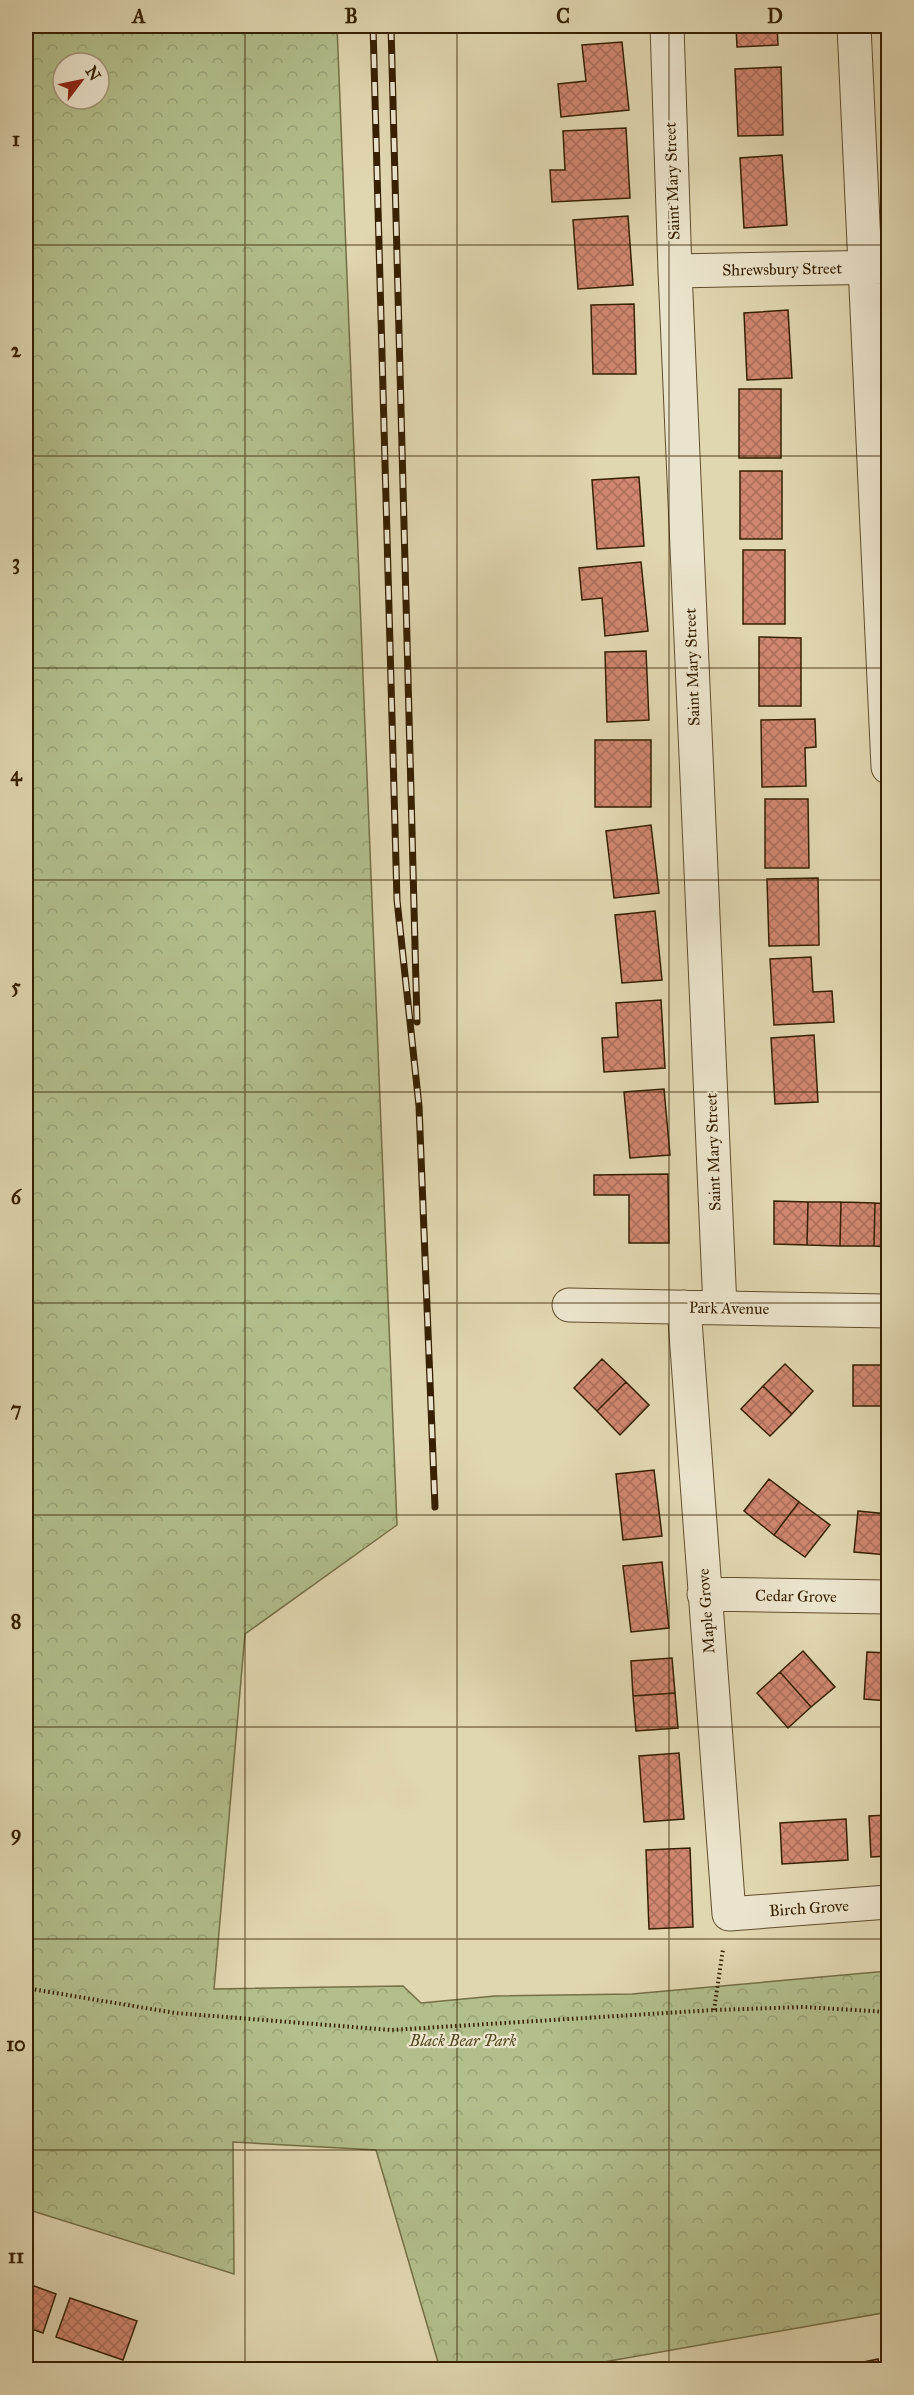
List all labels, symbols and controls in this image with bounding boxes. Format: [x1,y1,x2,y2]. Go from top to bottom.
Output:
text: A [130,4,146,28]
text: B [344,4,358,28]
text: C [556,4,570,28]
text: D [767,4,783,28]
north arrow [51,51,111,111]
text: N [82,63,105,84]
street label: Saint Mary Street [660,121,684,240]
text: 1 [12,127,20,151]
street label: Shrewsbury Street [722,258,842,280]
text: 2 [11,338,22,362]
text: 3 [12,550,20,575]
street label: Saint Mary Street [680,607,704,726]
text: 4 [10,762,22,787]
text: 5 [11,974,21,998]
street label: Saint Mary Street [701,1092,725,1211]
text: 6 [11,1185,23,1209]
street label: Park Avenue [689,1298,770,1318]
text: 7 [11,1397,22,1421]
street label: Maple Grove [694,1567,718,1654]
street label: Cedar Grove [755,1586,837,1606]
text: 8 [11,1609,21,1633]
text: 9 [11,1821,21,1846]
street label: Birch Grove [769,1896,850,1920]
park label: Black Bear Park [409,2031,516,2050]
text: 10 [6,2032,26,2056]
text: 11 [8,2244,24,2268]

